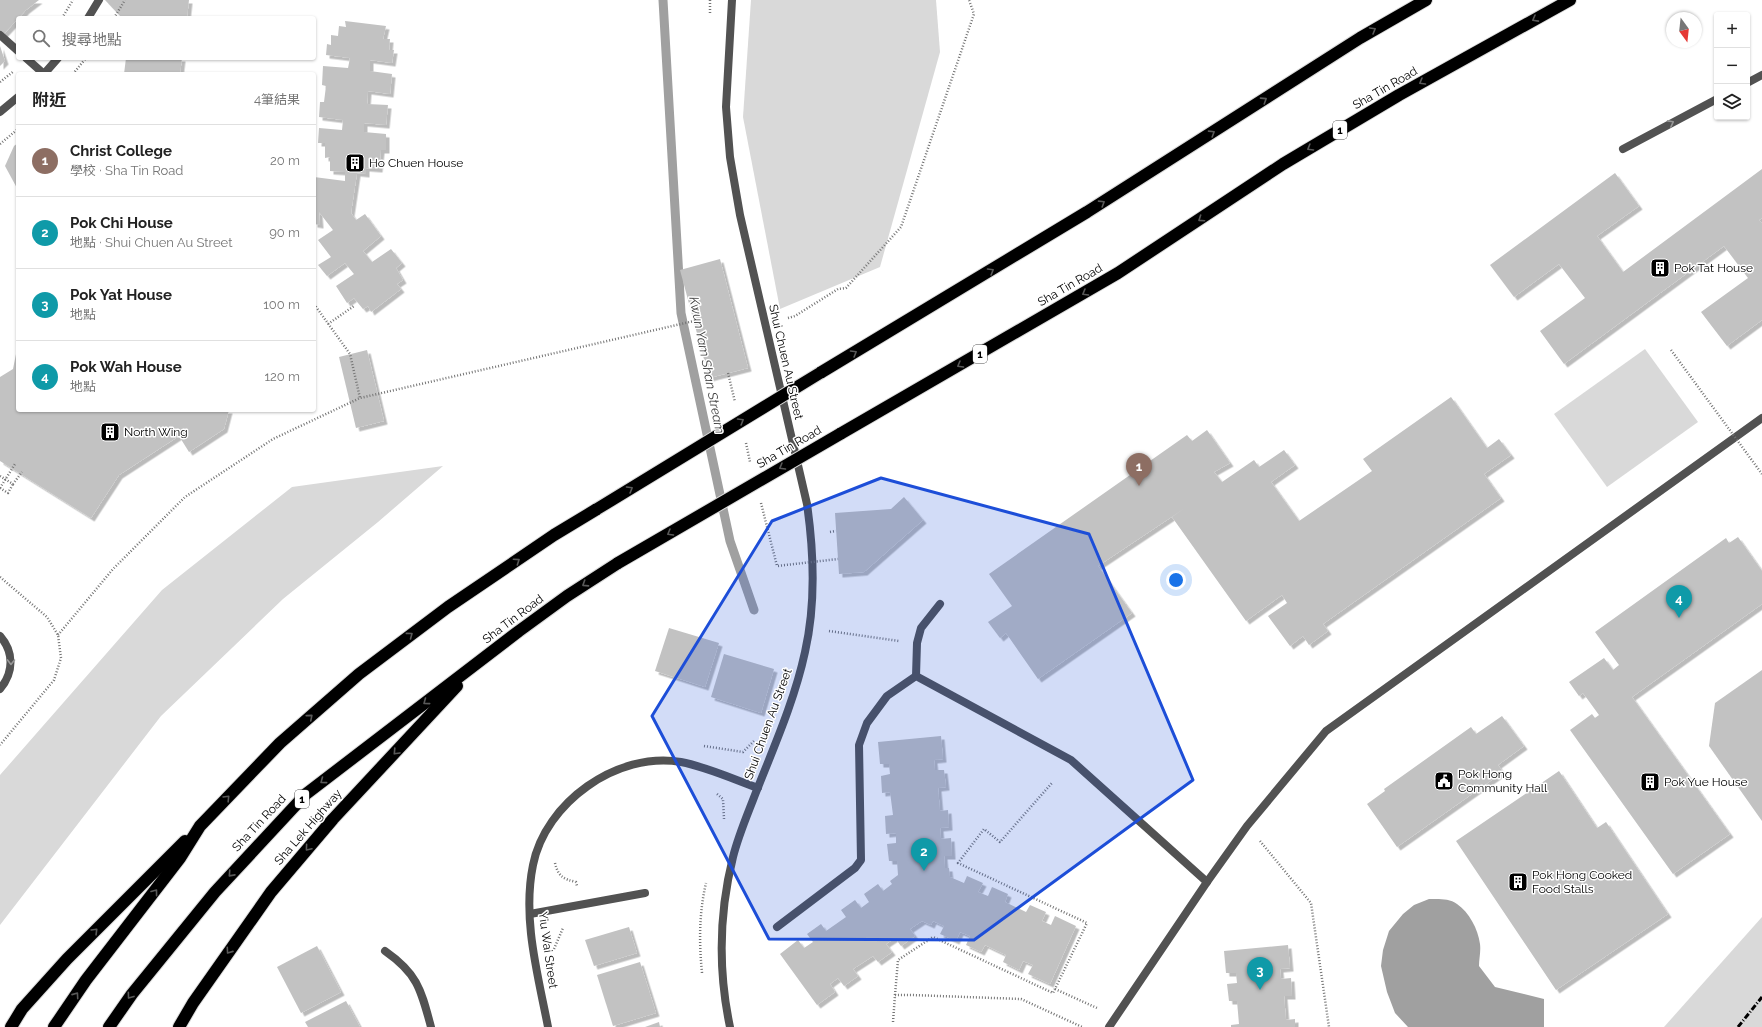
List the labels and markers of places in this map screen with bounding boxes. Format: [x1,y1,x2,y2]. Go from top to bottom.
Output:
building icon: Ho Chuen House [344,152,366,174]
place label: Ho Chuen House [369,156,463,170]
building icon: Pok Tat House [1649,257,1671,279]
place label: Pok Tat House [1674,261,1753,275]
building icon: North Wing [99,421,121,443]
place label: North Wing [124,425,188,439]
pin: 1 [1126,453,1152,486]
pin: 4 [1666,585,1692,618]
place label: Pok Hong Community Hall [1458,767,1548,795]
public building icon: Pok Hong Community Hall [1433,770,1455,792]
building icon: Pok Yue House [1639,771,1661,793]
place label: Pok Yue House [1664,775,1748,789]
pin: 2 [911,838,937,871]
place label: Pok Hong Cooked Food Stalls [1532,868,1632,896]
building icon: Pok Hong Cooked Food Stalls [1507,871,1529,893]
pin: 3 [1247,957,1273,990]

